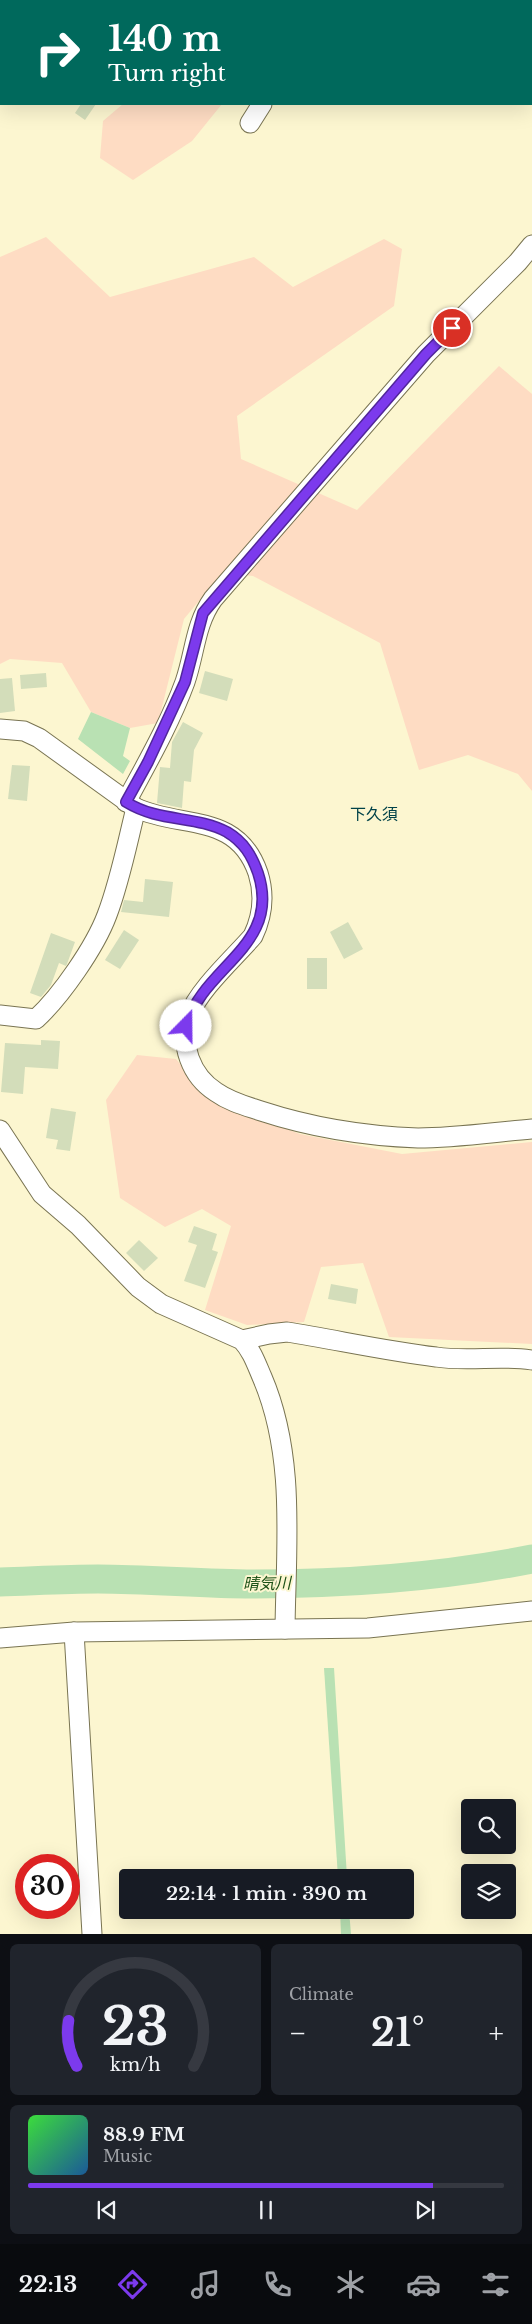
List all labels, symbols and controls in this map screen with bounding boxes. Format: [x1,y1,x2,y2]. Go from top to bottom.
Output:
text: 140 m [108,17,221,60]
icon: right [25,20,90,85]
text: Turn right [108,60,226,87]
pin [431,307,473,349]
icon: arrive [438,314,466,342]
district label: 下久須 [350,804,398,824]
position arrow [159,999,211,1051]
water label: 晴気川 [243,1573,293,1593]
map controls [461,1799,516,1919]
button: search [461,1799,516,1854]
speed limit sign: 30 [15,1854,80,1919]
button: layers [461,1864,516,1919]
text: 22:14 · 1 min · 390 m [166,1882,367,1905]
text: Climate [289,1984,354,2004]
text: 23 [102,1995,169,2059]
text: 21° [371,2009,425,2056]
text: − [289,2016,307,2051]
text: + [489,2016,504,2051]
text: km/h [110,2054,161,2076]
text: 88.9 FM [103,2123,185,2146]
text: Music [103,2146,152,2166]
icon: previous [93,2196,121,2224]
icon: pause [252,2196,280,2224]
icon: next [411,2196,439,2224]
icon: directions [115,2267,150,2302]
icon: music [188,2267,223,2302]
icon: phone [260,2267,295,2302]
icon: climate [333,2267,368,2302]
icon: car [406,2267,441,2302]
icon: filters [478,2267,513,2302]
text: 22:13 [19,2271,77,2298]

